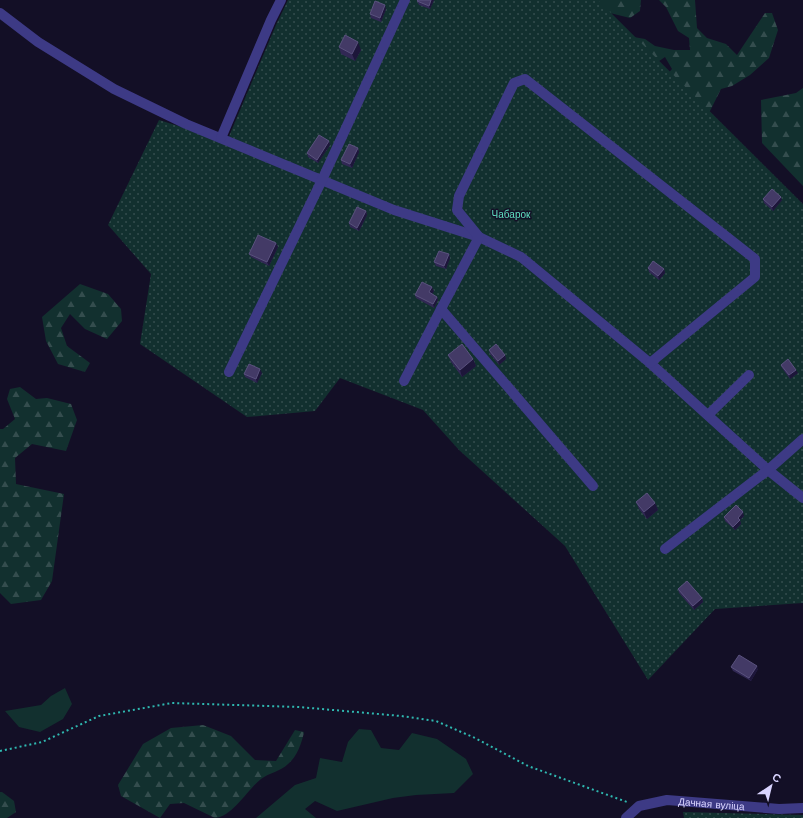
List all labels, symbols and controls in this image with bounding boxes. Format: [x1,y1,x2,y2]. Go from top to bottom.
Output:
park label: Чабарок [492,209,531,220]
north arrow [751,766,791,806]
text: С [769,771,783,786]
street label: Дачная вуліца [678,796,746,812]

